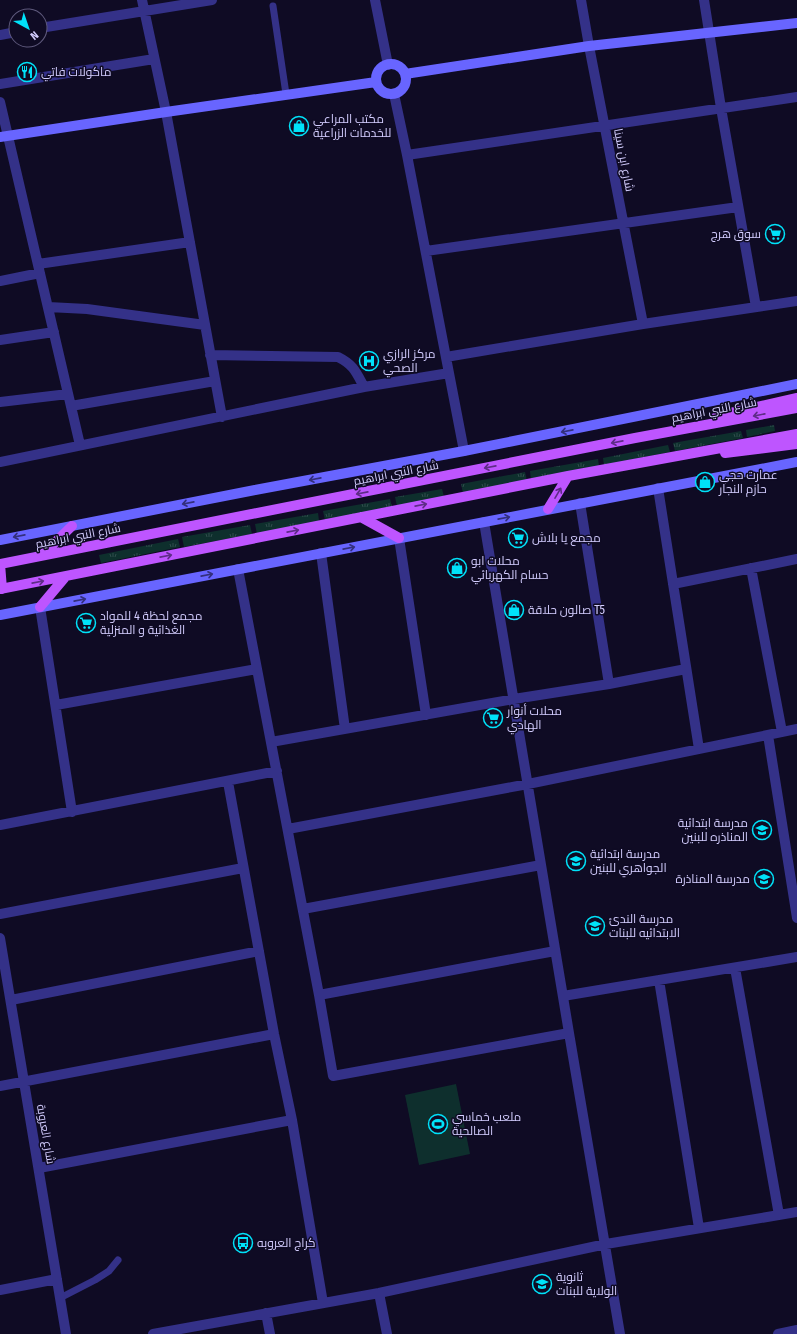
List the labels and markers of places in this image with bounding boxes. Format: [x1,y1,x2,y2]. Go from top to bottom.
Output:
restaurant icon: ماكولات فاتي [16,61,38,83]
place label: ماكولات فاتي [41,65,111,82]
place label: مكتب المراعي للخدمات الزراعية [313,112,391,140]
shop icon: مكتب المراعي للخدمات الزراعية [288,115,310,137]
supermarket icon: سوق هرج [764,223,786,245]
place label: سوق هرج [711,227,761,242]
place label: مركز الرازي الصحي [383,347,436,378]
hospital icon: مركز الرازي الصحي [358,350,380,372]
place label: عمارت حجي حازم النجار [718,468,778,497]
shop icon: عمارت حجي حازم النجار [694,471,716,493]
supermarket icon: مجمع يا بلاش [507,527,529,549]
place label: مجمع يا بلاش [532,531,601,546]
place label: محلات ابو حسام الكهربائي [471,554,548,585]
shop icon: محلات ابو حسام الكهربائي [446,557,468,579]
shop icon: صالون حلاقة T5 [503,599,525,621]
place label: صالون حلاقة T5 [528,603,606,617]
place label: مجمع لحظة 4 للمواد الغذائية و المنزلية [100,609,202,637]
supermarket icon: مجمع لحظة 4 للمواد الغذائية و المنزلية [75,612,97,634]
place label: محلات أنوار الهادي [506,703,562,735]
supermarket icon: محلات أنوار الهادي [482,707,504,729]
place label: مدرسة ابتدائية المناذره للبنين [678,816,748,844]
school or university icon: مدرسة ابتدائية المناذره للبنين [751,819,773,841]
place label: مدرسة ابتدائية الجواهري للبنين [590,847,667,878]
school or university icon: مدرسة ابتدائية الجواهري للبنين [565,850,587,872]
school or university icon: مدرسة المناذرة [753,868,775,890]
place label: مدرسة المناذرة [675,872,750,886]
place label: مدرسة الندئ الابتدائيه للبنات [609,912,680,940]
school or university icon: مدرسة الندئ الابتدائيه للبنات [584,915,606,937]
place label: ملعب خماسي الصالحية [452,1110,521,1138]
sports icon: ملعب خماسي الصالحية [427,1113,449,1135]
bus stop icon: كراج العروبه [232,1232,254,1254]
place label: كراج العروبه [257,1236,316,1251]
place label: ثانوية الولاية للبنات [556,1270,617,1298]
school or university icon: ثانوية الولاية للبنات [531,1273,553,1295]

